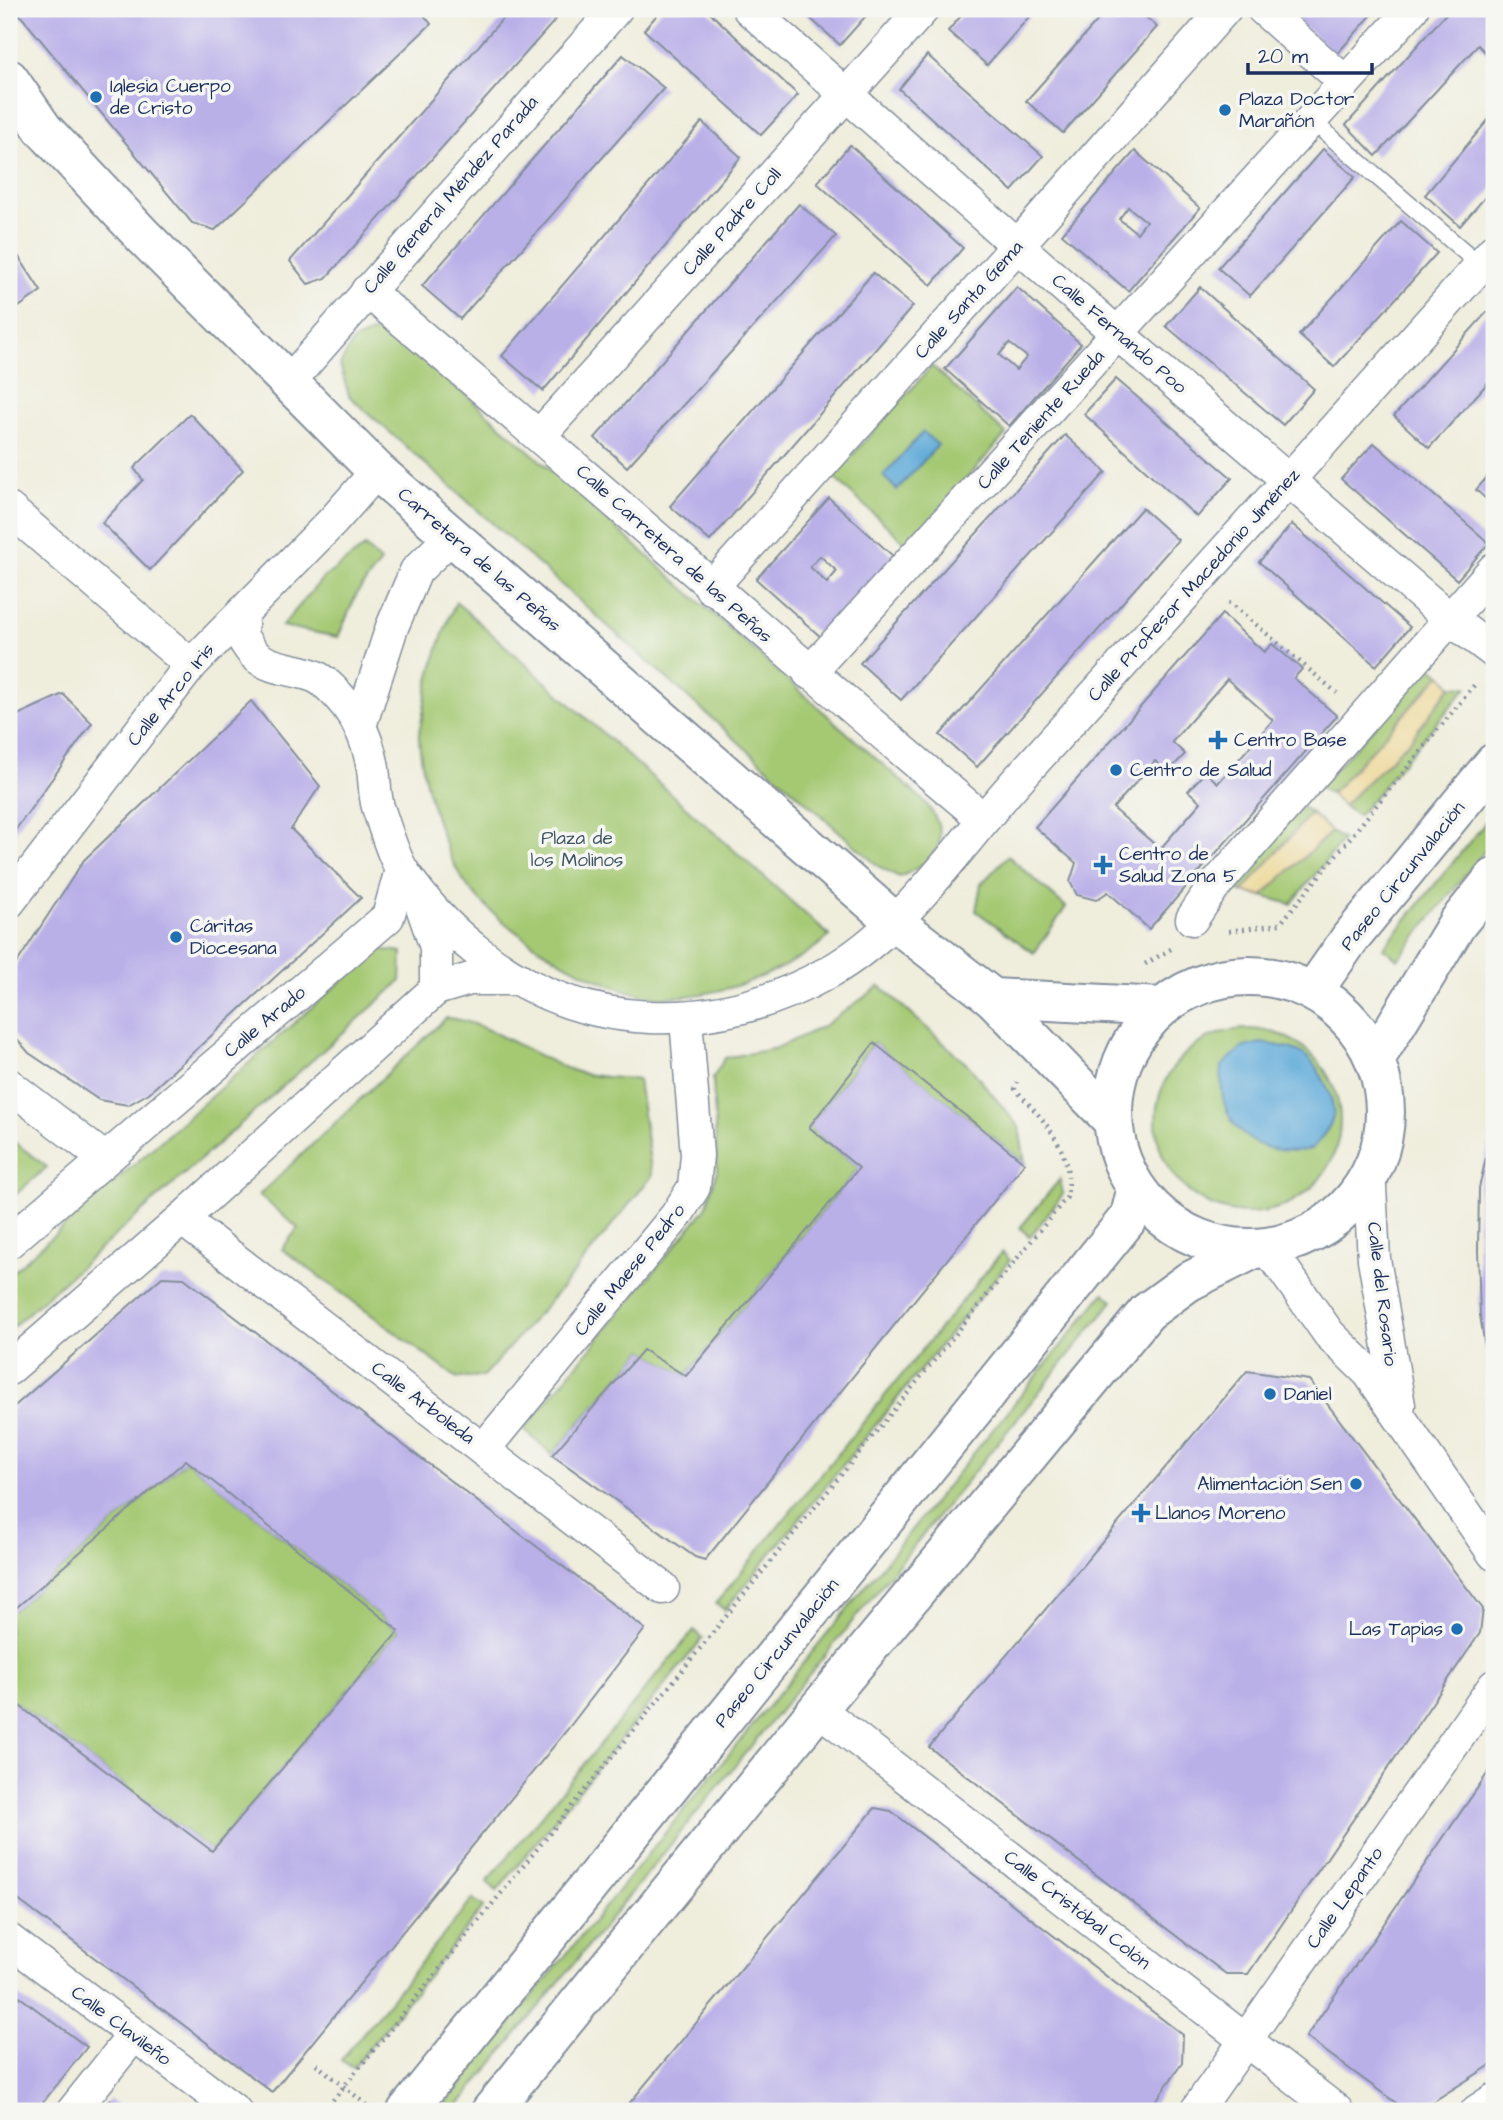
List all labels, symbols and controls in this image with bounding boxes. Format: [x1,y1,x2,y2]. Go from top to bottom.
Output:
scale bar [1248,32,1372,76]
text: 20 m [1258,42,1309,71]
place label: Iglesia Cuerpo de Cristo [110,73,231,122]
place label: Plaza Doctor Marañón [1239,86,1355,135]
marker: Iglesia Cuerpo de Cristo [88,89,104,105]
street label: Calle General Méndez Parada [357,90,545,300]
marker: Plaza Doctor Marañón [1217,102,1233,118]
street label: Calle Padre Coll [676,162,788,282]
street label: Calle Santa Gema [908,235,1030,365]
street label: Calle Fernando Poo [1046,268,1193,401]
street label: Calle Teniente Rueda [971,344,1111,496]
street label: Calle Carretera de las Peñas [570,458,778,650]
street label: Calle Profesor Macedonio Jiménez [1082,462,1307,708]
street label: Carretera de las Peñas [391,481,567,639]
street label: Calle Arco Iris [121,638,221,752]
place label: Centro Base [1234,727,1347,754]
marker: Centro Base [1208,730,1228,750]
place label: Centro de Salud [1130,757,1272,784]
marker: Centro de Salud [1108,762,1124,778]
street label: Paseo Circunvalación [1334,796,1472,956]
park label: Plaza de los Molinos [531,825,623,874]
place label: Centro de Salud Zona 5 [1119,841,1237,890]
marker: Centro de Salud Zona 5 [1093,855,1113,875]
place label: Cáritas Diocesana [190,913,277,962]
marker: Cáritas Diocesana [168,929,184,945]
street label: Calle Arado [218,979,312,1064]
street label: Calle Maese Pedro [568,1198,692,1342]
street label: Calle del Rosario [1360,1220,1404,1368]
street label: Calle Arboleda [365,1355,481,1451]
place label: Daniel [1284,1381,1332,1408]
marker: Daniel [1262,1386,1278,1402]
place label: Alimentación Sen [1197,1471,1342,1498]
marker: Alimentación Sen [1348,1476,1364,1492]
place label: Llanos Moreno [1155,1500,1286,1527]
marker: Llanos Moreno [1133,1505,1149,1521]
street label: Paseo Circunvalación [708,1573,846,1733]
place label: Las Tapias [1349,1616,1443,1643]
marker: Las Tapias [1449,1621,1465,1637]
street label: Calle Lepanto [1300,1841,1390,1954]
street label: Calle Cristóbal Colón [998,1844,1156,1976]
street label: Calle Clavileño [65,1979,177,2073]

